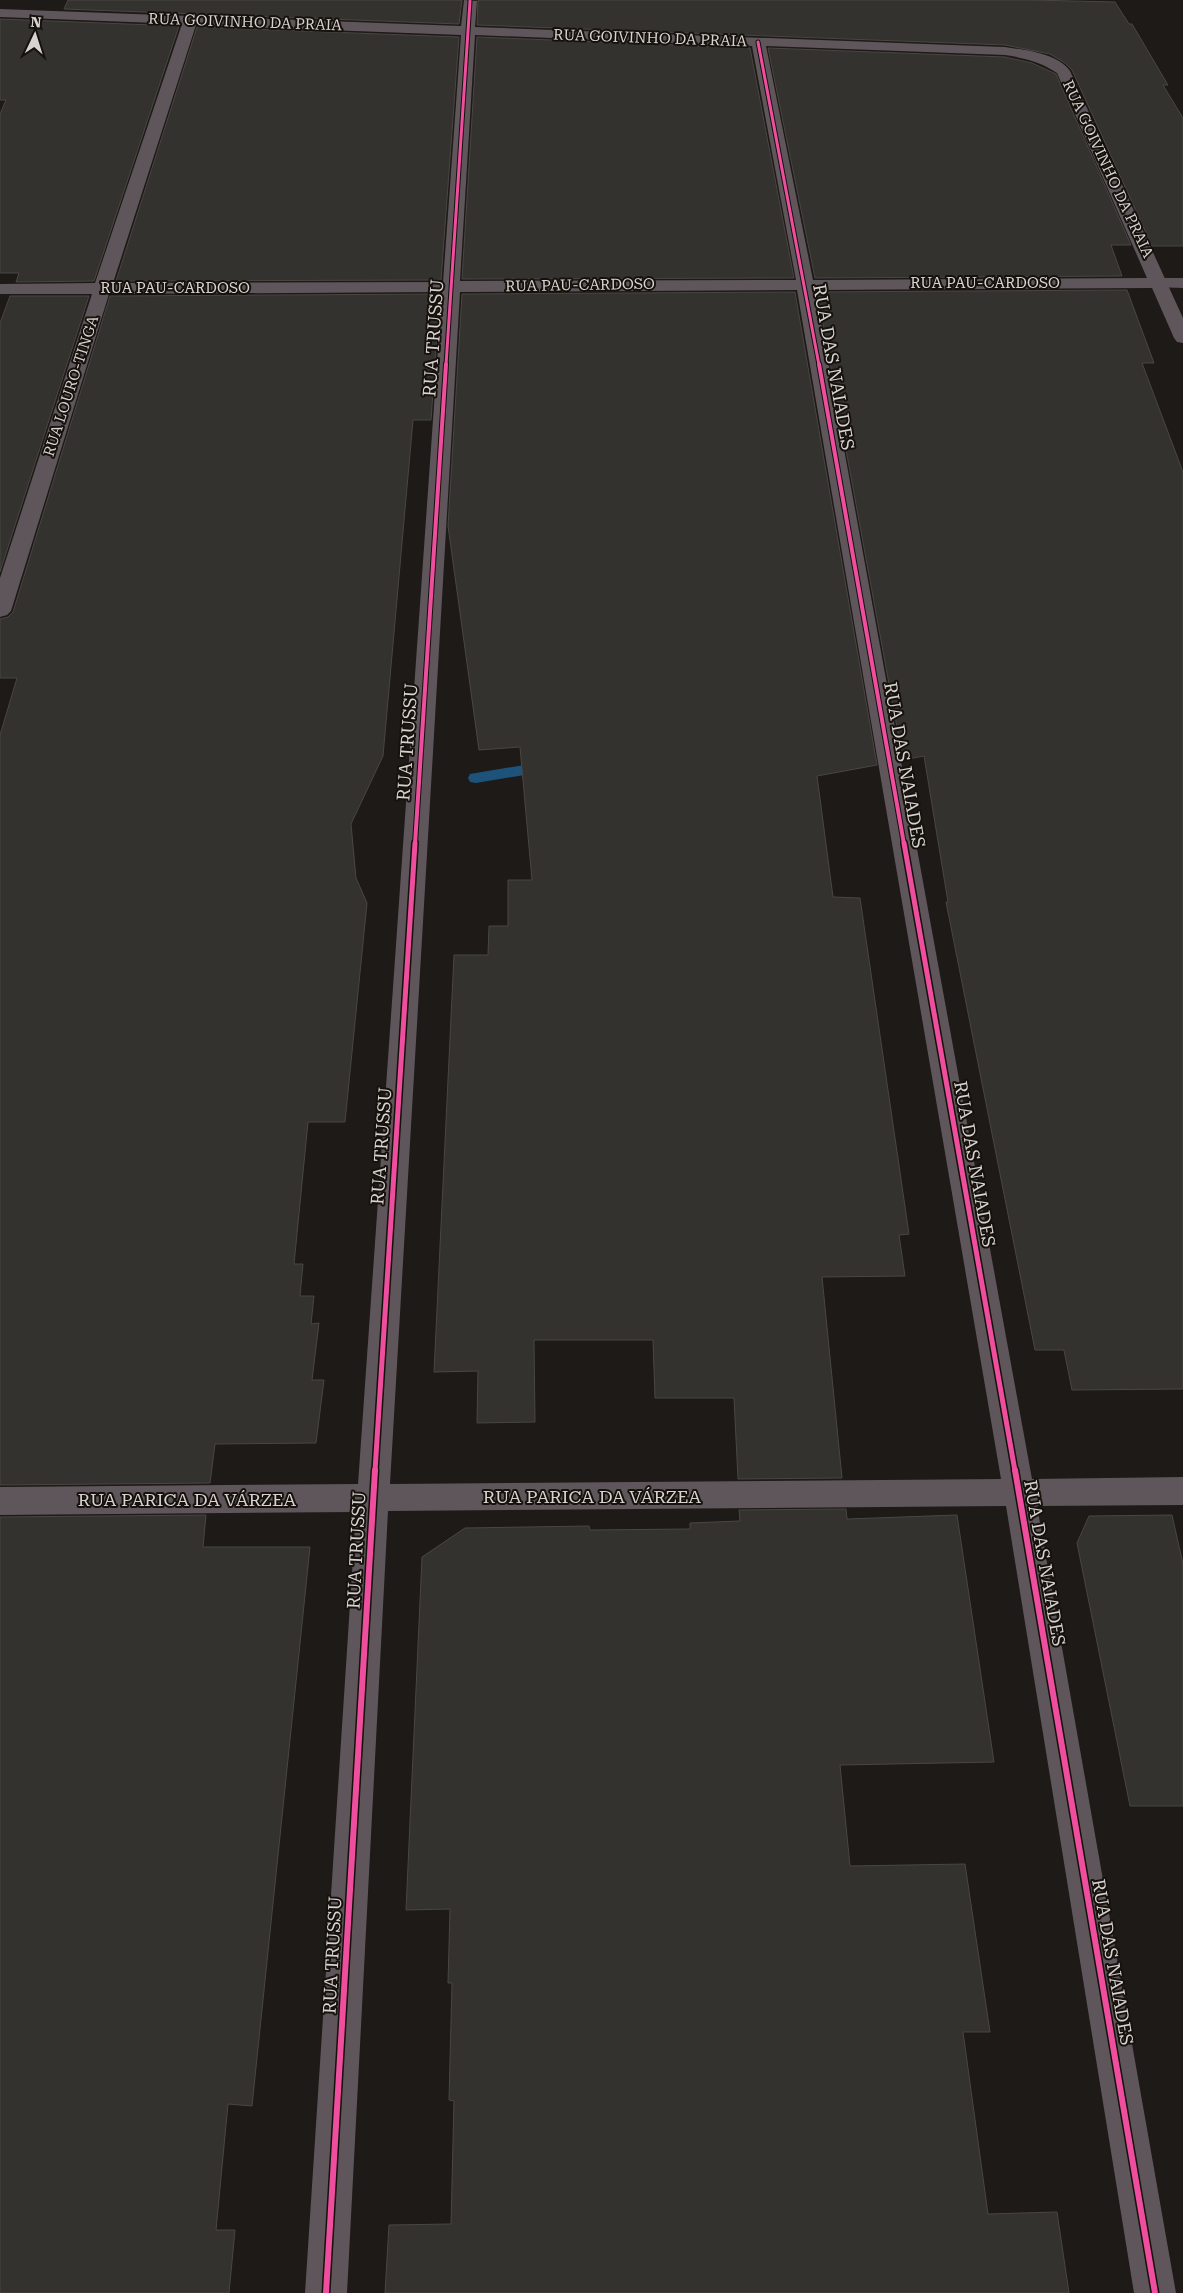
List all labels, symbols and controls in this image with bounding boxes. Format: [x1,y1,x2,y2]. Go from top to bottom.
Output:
north arrow [10,10,60,60]
street label: RUA GOIVINHO DA PRAIA [148,10,343,34]
text: N [30,14,42,30]
street label: RUA GOIVINHO DA PRAIA [553,26,748,50]
street label: RUA GOIVINHO DA PRAIA [1059,77,1157,261]
street label: RUA PAU-CARDOSO [910,274,1060,292]
street label: RUA PAU-CARDOSO [505,275,655,295]
street label: RUA TRUSSU [418,278,448,398]
street label: RUA PAU-CARDOSO [100,279,250,297]
street label: RUA DAS NAIADES [809,282,859,452]
street label: RUA LOURO-TINGA [40,313,102,459]
street label: RUA DAS NAIADES [880,680,930,850]
street label: RUA TRUSSU [392,682,422,802]
street label: RUA DAS NAIADES [950,1079,1000,1249]
street label: RUA TRUSSU [366,1086,396,1206]
street label: RUA DAS NAIADES [1020,1478,1070,1648]
street label: RUA PARICA DA VÁRZEA [483,1486,702,1507]
street label: RUA PARICA DA VÁRZEA [78,1489,297,1510]
street label: RUA TRUSSU [342,1491,370,1609]
street label: RUA DAS NAIADES [1088,1877,1138,2047]
street label: RUA TRUSSU [318,1896,346,2014]

